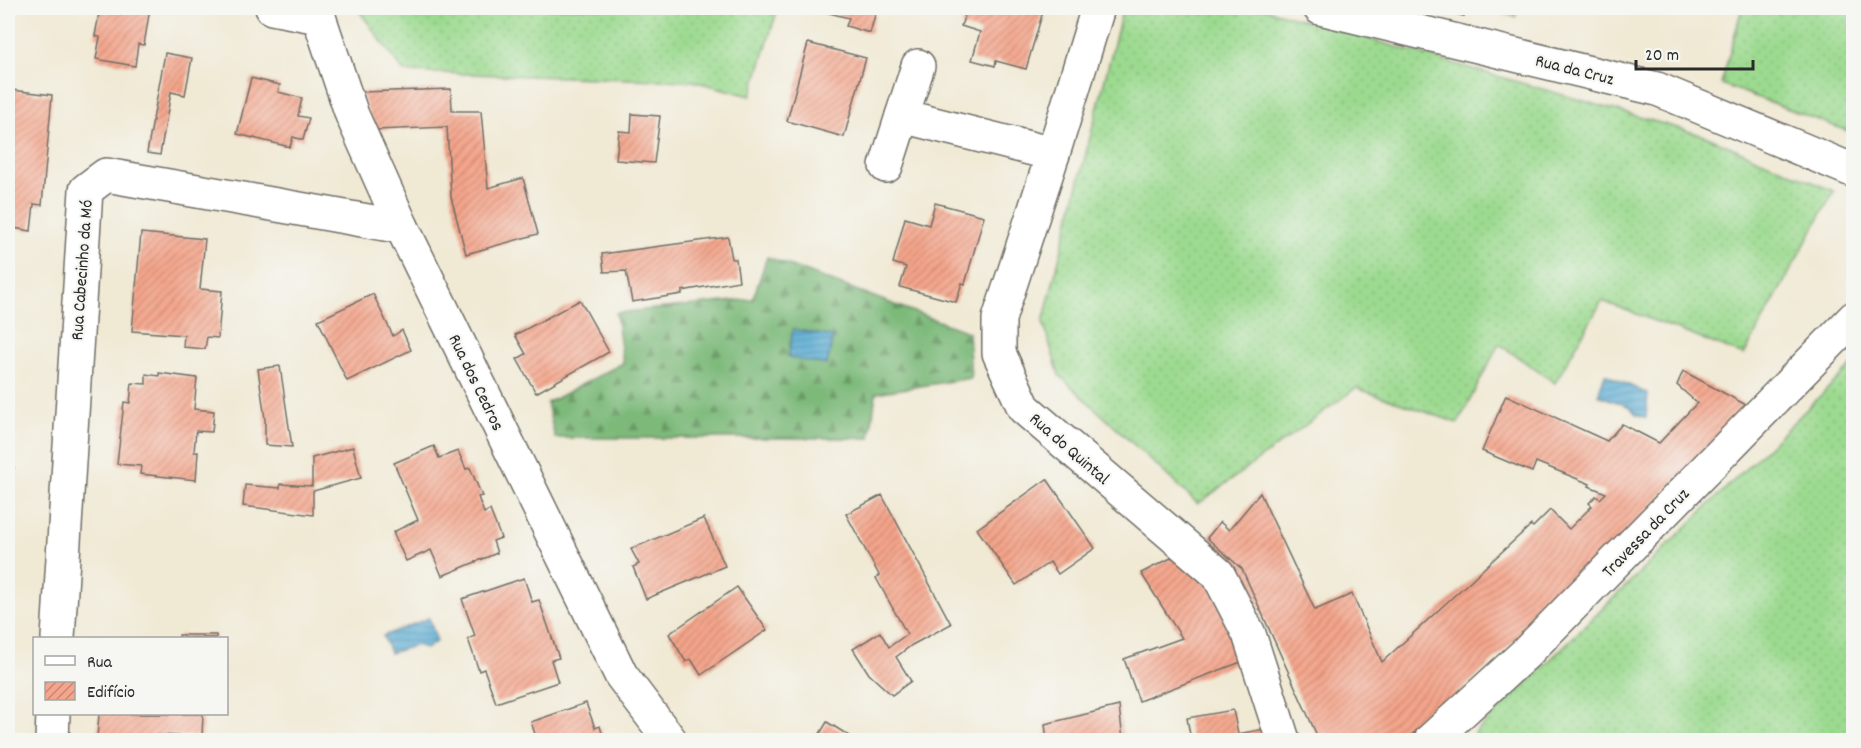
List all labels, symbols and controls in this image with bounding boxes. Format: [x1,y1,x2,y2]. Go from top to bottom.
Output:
scale bar [1636,33,1753,71]
text: 20 m [1645,44,1679,69]
street label: Rua da Cruz [1532,50,1617,93]
street label: Rua Cabecinho da Mó [66,199,101,341]
street label: Rua dos Cedros [441,331,509,436]
street label: Rua do Quintal [1023,408,1114,492]
street label: Travessa da Cruz [1597,483,1696,584]
legend [33,637,228,715]
text: Rua [87,651,113,676]
text: Edifício [87,681,135,706]

